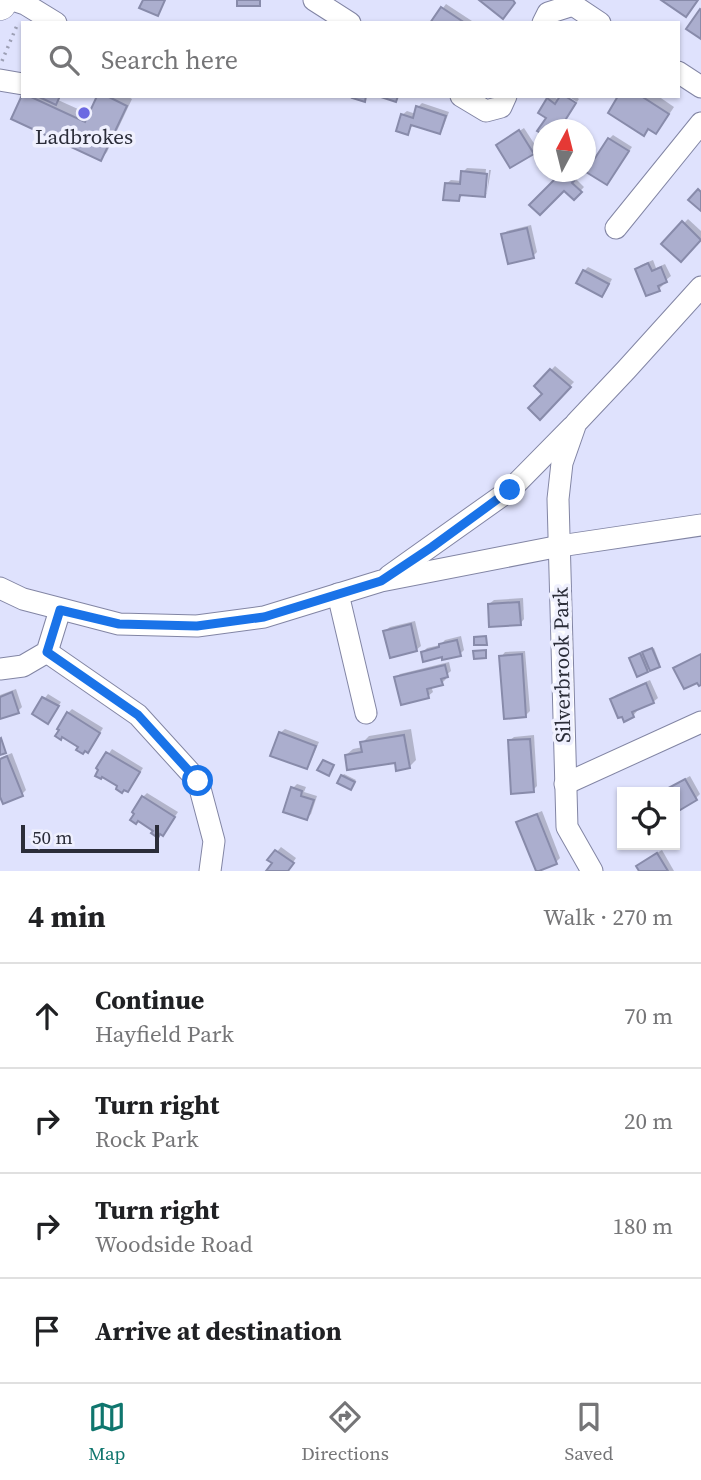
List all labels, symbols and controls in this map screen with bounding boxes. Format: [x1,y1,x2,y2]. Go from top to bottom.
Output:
search box [21,21,680,98]
icon: search [45,41,83,79]
text: Search here [101,42,238,78]
marker: Ladbrokes [76,105,92,121]
north arrow [533,119,596,182]
place label: Ladbrokes [35,122,133,151]
route end [494,474,525,505]
street label: Silverbrook Park [546,586,577,743]
route start [182,765,213,796]
map controls [617,787,680,850]
button: locate [617,787,680,850]
scale bar [21,822,159,854]
text: 50 m [32,824,73,850]
text: 4 min [28,896,106,937]
text: Walk · 270 m [543,901,673,933]
text: Continue [95,982,204,1018]
icon: ahead [28,997,66,1035]
text: 70 m [624,1000,673,1032]
text: Hayfield Park [95,1018,234,1050]
text: Turn right [95,1087,219,1123]
icon: right [28,1102,66,1140]
text: 20 m [624,1105,673,1137]
text: Rock Park [95,1123,198,1155]
text: Turn right [95,1192,219,1228]
icon: right [28,1207,66,1245]
text: 180 m [612,1210,673,1242]
text: Woodside Road [95,1228,253,1260]
icon: arrive [28,1312,66,1350]
text: Arrive at destination [95,1313,342,1349]
tab: Map [88,1398,126,1466]
tab: Directions [301,1398,389,1466]
tab: Saved [565,1398,613,1466]

